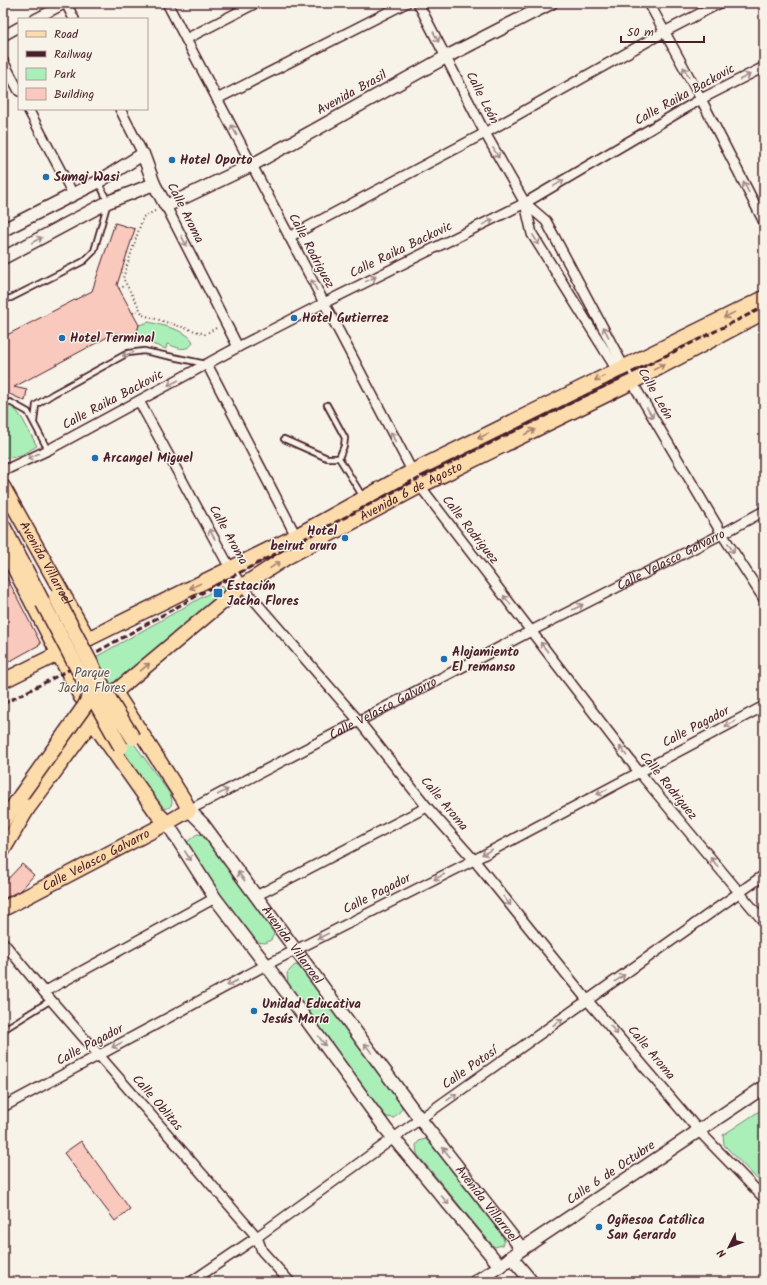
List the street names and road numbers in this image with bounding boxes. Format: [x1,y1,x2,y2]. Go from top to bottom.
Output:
street label: Calle Raika Backovic [631,59,739,131]
street label: Avenida Brasil [313,65,391,121]
street label: Calle León [460,68,504,128]
street label: Calle Aroma [161,179,209,247]
street label: Calle Rodriguez [282,210,340,293]
street label: Calle Raika Backovic [346,216,456,284]
street label: Calle Raika Backovic [59,364,168,436]
street label: Calle León [632,364,678,424]
street label: Avenida 6 de Agosto [356,456,466,527]
street label: Calle Rodriguez [436,491,504,569]
street label: Calle Aroma [203,501,253,569]
street label: Avenida Villarroel [14,517,77,609]
street label: Calle Velasco Galvarro [613,524,729,596]
street label: Calle Velasco Galvarro [325,671,441,745]
street label: Calle Pagador [659,700,734,754]
street label: Calle Rodriguez [634,747,702,825]
street label: Calle Aroma [415,772,473,836]
street label: Calle Velasco Galvarro [38,823,154,897]
street label: Calle Pagador [340,868,415,920]
street label: Avenida Villarroel [256,901,328,989]
street label: Calle Pagador [53,1018,128,1072]
street label: Calle Aroma [622,1021,680,1085]
street label: Calle Potosí [438,1040,504,1095]
street label: Calle Oblitas [126,1070,188,1136]
street label: Calle 6 de Octubre [562,1135,660,1211]
street label: Avenida Villarroel [450,1161,524,1247]

